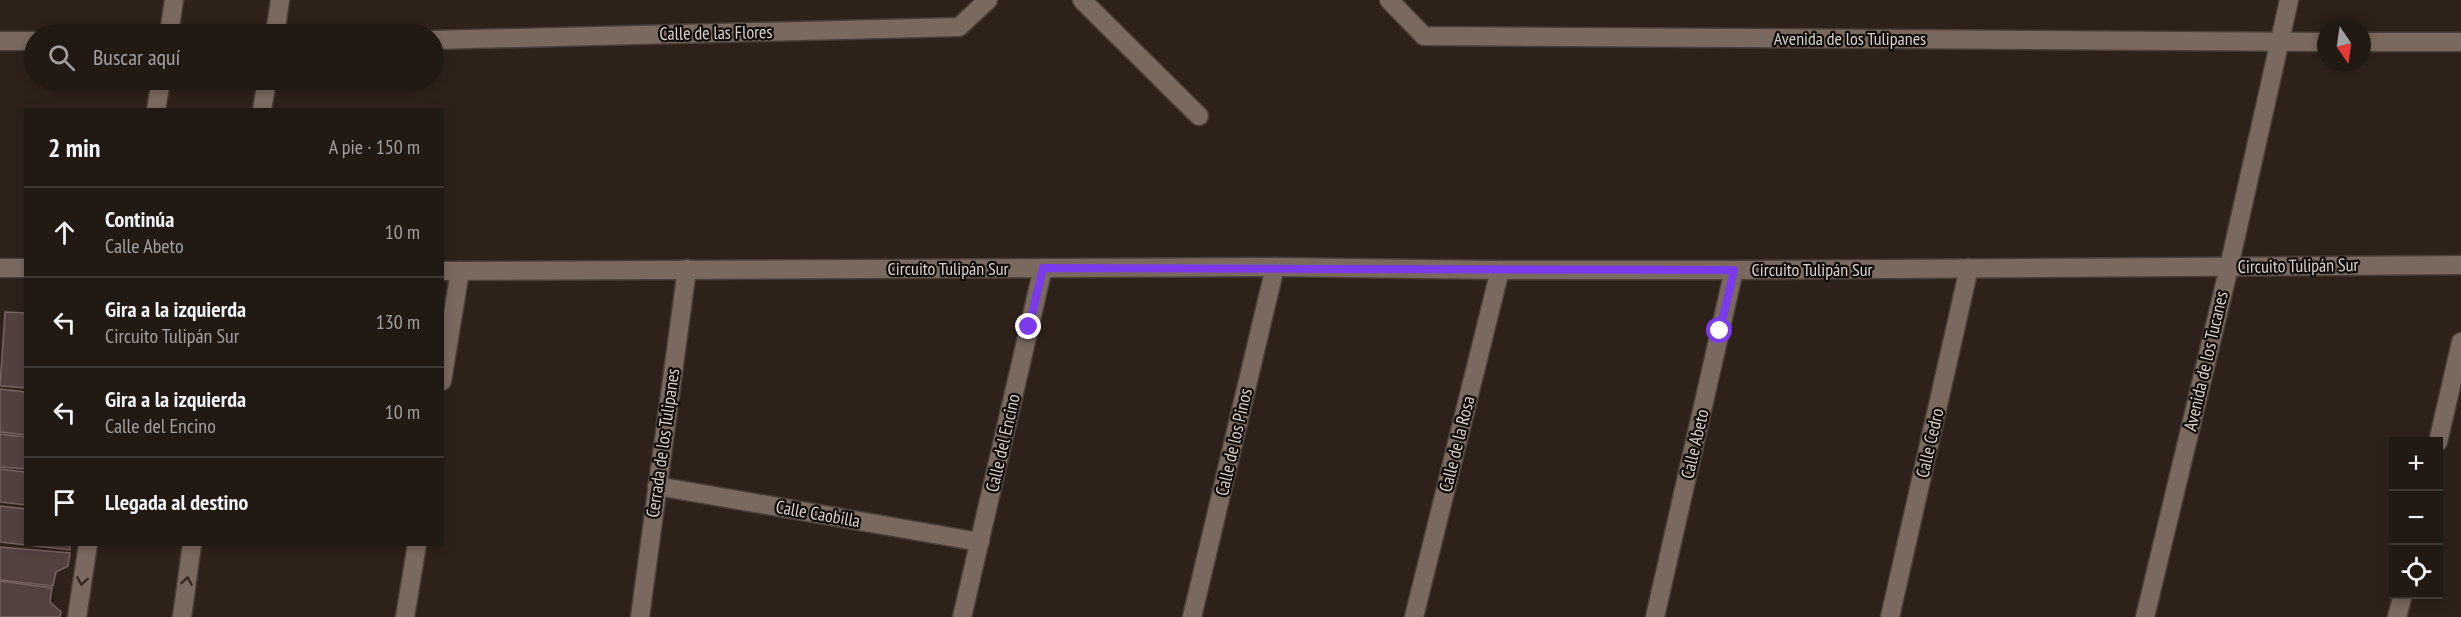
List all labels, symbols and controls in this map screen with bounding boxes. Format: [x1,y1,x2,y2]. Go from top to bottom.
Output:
north arrow [2317,18,2371,72]
street label: Calle de las Flores [659,20,773,45]
search box [24,24,444,90]
street label: Avenida de los Tulipanes [1774,27,1926,50]
icon: search [45,41,78,74]
text: Buscar aquí [93,43,180,71]
text: 2 min [48,131,101,164]
text: A pie · 150 m [329,134,420,160]
text: Continúa [105,205,174,233]
icon: ahead [48,216,81,249]
text: 10 m [385,219,420,245]
text: Calle Abeto [105,233,184,259]
street label: Circuito Tulipán Sur [2237,253,2359,278]
street label: Circuito Tulipán Sur [888,257,1008,280]
street label: Circuito Tulipán Sur [1752,258,1872,281]
street label: Avenida de los Tucanes [2178,289,2233,433]
text: Gira a la izquierda [105,295,246,323]
icon: left [48,306,81,339]
text: 130 m [376,309,420,335]
route end [1015,313,1041,339]
route start [1706,317,1732,343]
text: Circuito Tulipán Sur [105,323,239,349]
street label: Cerrada de los Tulipanes [641,367,684,519]
text: Gira a la izquierda [105,385,246,413]
street label: Calle de los Pinos [1210,386,1257,498]
street label: Calle del Encino [980,392,1025,494]
street label: Calle de la Rosa [1433,393,1480,494]
icon: left [48,396,81,429]
text: 10 m [385,399,420,425]
street label: Calle Cedro [1910,406,1949,480]
street label: Calle Abeto [1675,407,1714,481]
text: Calle del Encino [105,413,216,439]
map controls [2389,437,2443,599]
button: + [2389,437,2443,491]
icon: arrive [48,486,81,519]
text: Llegada al destino [105,488,248,516]
button: − [2389,491,2443,545]
street label: Calle Caobilla [774,495,862,532]
button: locate [2389,545,2443,599]
one-way arrow [77,576,89,585]
one-way arrow [181,576,193,585]

